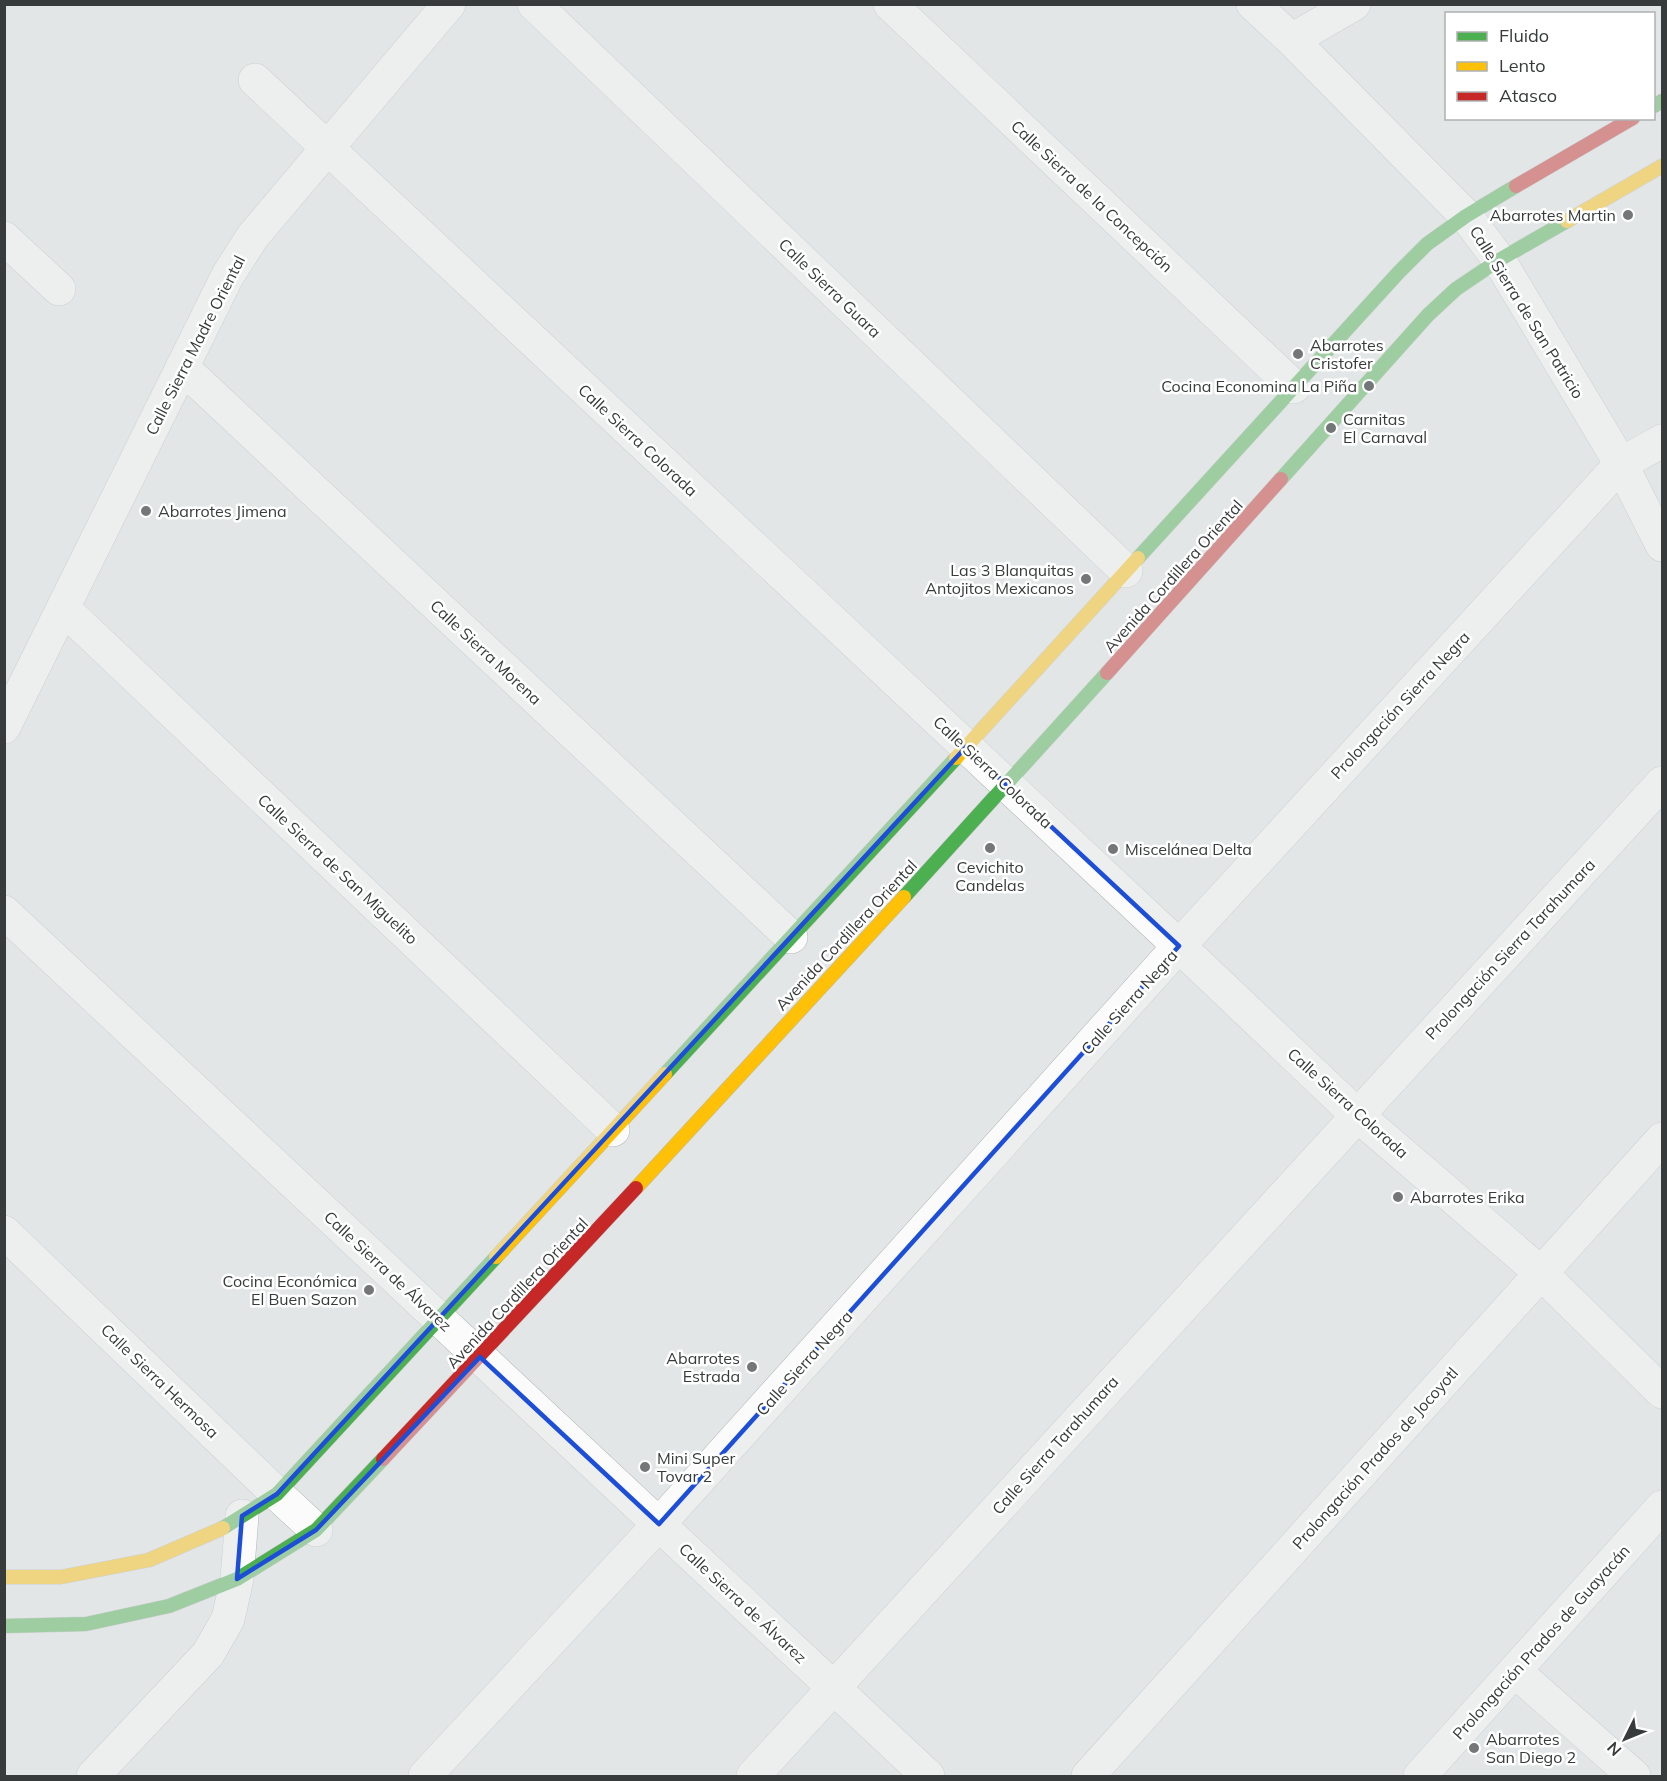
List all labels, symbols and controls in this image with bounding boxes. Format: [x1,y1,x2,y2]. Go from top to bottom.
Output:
legend [1445,12,1655,120]
text: Fluido [1499,24,1549,47]
text: Lento [1499,54,1546,77]
text: Atasco [1499,84,1557,107]
street label: Calle Sierra de la Concepción [1007,116,1177,276]
place label: Abarrotes Martin [1490,205,1616,225]
marker: Abarrotes Martin [1621,208,1635,222]
street label: Calle Sierra de San Patricio [1466,222,1588,402]
street label: Calle Sierra Guara [775,234,885,342]
street label: Calle Sierra Madre Oriental [141,252,249,438]
place label: Abarrotes Cristofer [1310,335,1384,373]
marker: Abarrotes Cristofer [1291,347,1305,361]
place label: Cocina Economina La Piña [1161,376,1357,396]
marker: Cocina Economina La Piña [1362,379,1376,393]
street label: Calle Sierra Colorada [574,380,702,500]
place label: Carnitas El Carnaval [1343,409,1427,447]
marker: Carnitas El Carnaval [1324,421,1338,435]
street label: Avenida Cordillera Oriental [1099,496,1247,656]
place label: Abarrotes Jimena [158,501,287,521]
marker: Abarrotes Jimena [139,504,153,518]
place label: Las 3 Blanquitas Antojitos Mexicanos [925,560,1074,598]
marker: Las 3 Blanquitas Antojitos Mexicanos [1079,572,1093,586]
street label: Calle Sierra Morena [426,595,546,709]
street label: Prolongación Sierra Negra [1326,627,1474,783]
street label: Calle Sierra Colorada [929,712,1057,832]
street label: Calle Sierra de San Miguelito [254,790,422,948]
place label: Miscelánea Delta [1125,839,1252,859]
marker: Cevichito Candelas [983,841,997,855]
marker: Miscelánea Delta [1106,842,1120,856]
street label: Prolongación Sierra Tarahumara [1421,854,1599,1044]
street label: Avenida Cordillera Oriental [771,856,921,1014]
place label: Cevichito Candelas [955,857,1025,895]
street label: Calle Sierra Negra [1077,945,1181,1059]
street label: Calle Sierra Colorada [1284,1044,1412,1162]
place label: Abarrotes Erika [1410,1187,1525,1207]
marker: Abarrotes Erika [1391,1190,1405,1204]
street label: Calle Sierra de Álvarez [320,1207,456,1335]
street label: Avenida Cordillera Oriental [442,1214,592,1372]
place label: Cocina Económica El Buen Sazon [223,1271,357,1309]
marker: Cocina Económica El Buen Sazon [362,1283,376,1297]
street label: Calle Sierra Negra [752,1306,856,1420]
street label: Calle Sierra Hermosa [97,1320,223,1442]
place label: Abarrotes Estrada [666,1348,740,1386]
marker: Abarrotes Estrada [745,1360,759,1374]
street label: Prolongación Prados de Jocoyotl [1288,1363,1462,1553]
street label: Calle Sierra Tarahumara [988,1372,1122,1518]
place label: Mini Super Tovar 2 [657,1448,735,1486]
marker: Mini Super Tovar 2 [638,1460,652,1474]
street label: Calle Sierra de Álvarez [675,1539,811,1667]
street label: Prolongación Prados de Guayacán [1448,1540,1634,1744]
north arrow [1595,1709,1655,1769]
place label: Abarrotes San Diego 2 [1486,1729,1576,1767]
text: N [1603,1738,1625,1760]
marker: Abarrotes San Diego 2 [1467,1741,1481,1755]

